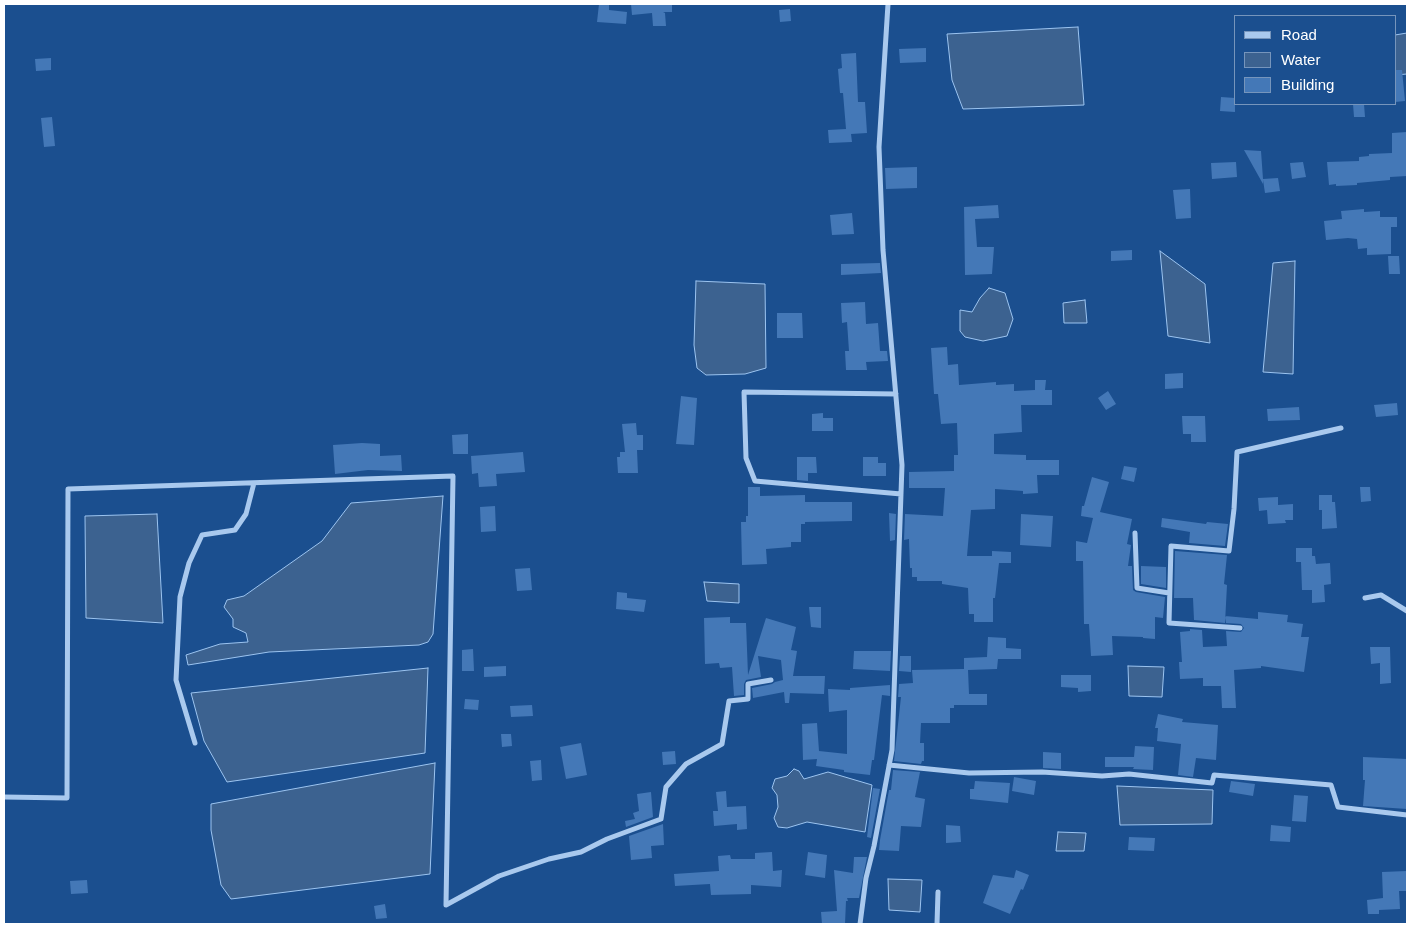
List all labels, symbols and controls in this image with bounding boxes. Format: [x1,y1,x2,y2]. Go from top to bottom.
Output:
legend [1234,15,1396,105]
text: Road [1281,26,1317,43]
text: Water [1281,51,1320,68]
text: Building [1281,76,1334,93]

